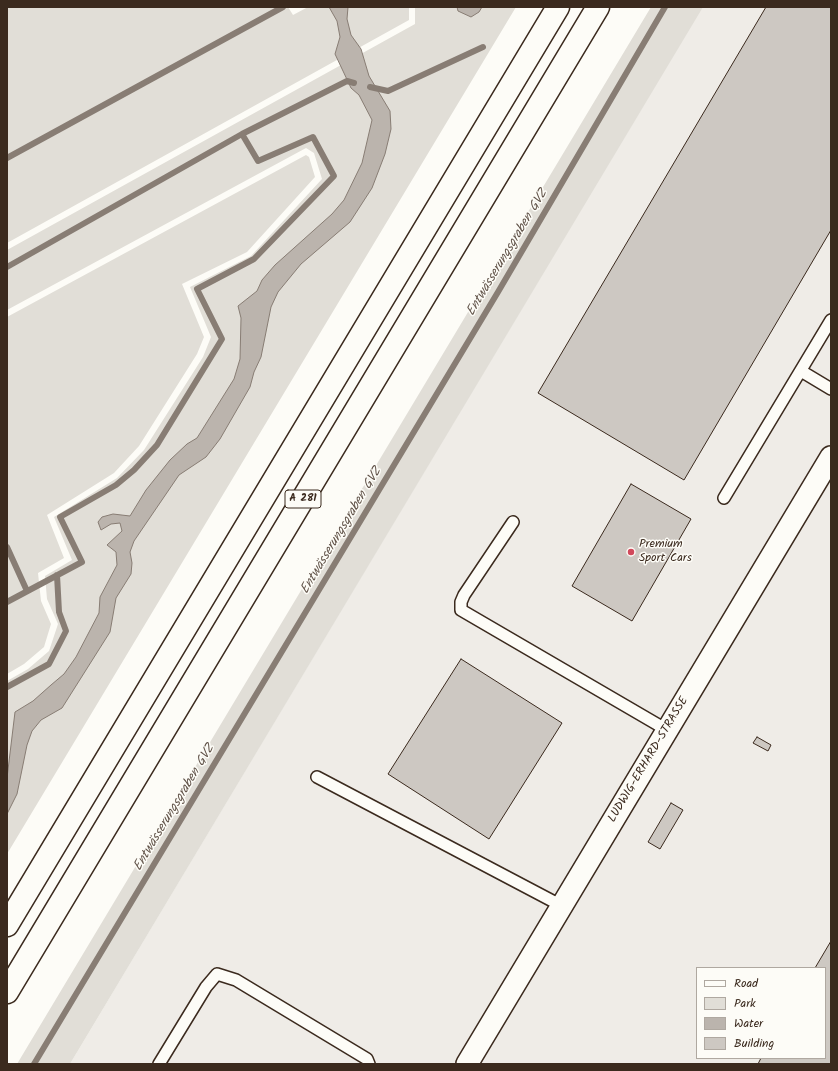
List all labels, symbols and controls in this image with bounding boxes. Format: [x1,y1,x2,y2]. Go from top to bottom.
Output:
water label: Entwässerungsgraben GVZ [464,187,552,319]
water label: Entwässerungsgraben GVZ [298,465,386,597]
road number: A 281 [285,490,321,508]
place label: Premium Sport Cars [639,538,692,566]
marker: Premium Sport Cars [626,547,636,557]
street label: LUDWIG-ERHARD-STRASSE [606,695,692,825]
water label: Entwässerungsgraben GVZ [131,742,219,874]
legend [696,967,826,1059]
text: Road [734,974,758,993]
text: Park [734,994,756,1013]
text: Water [734,1014,763,1033]
text: Building [734,1034,774,1053]

